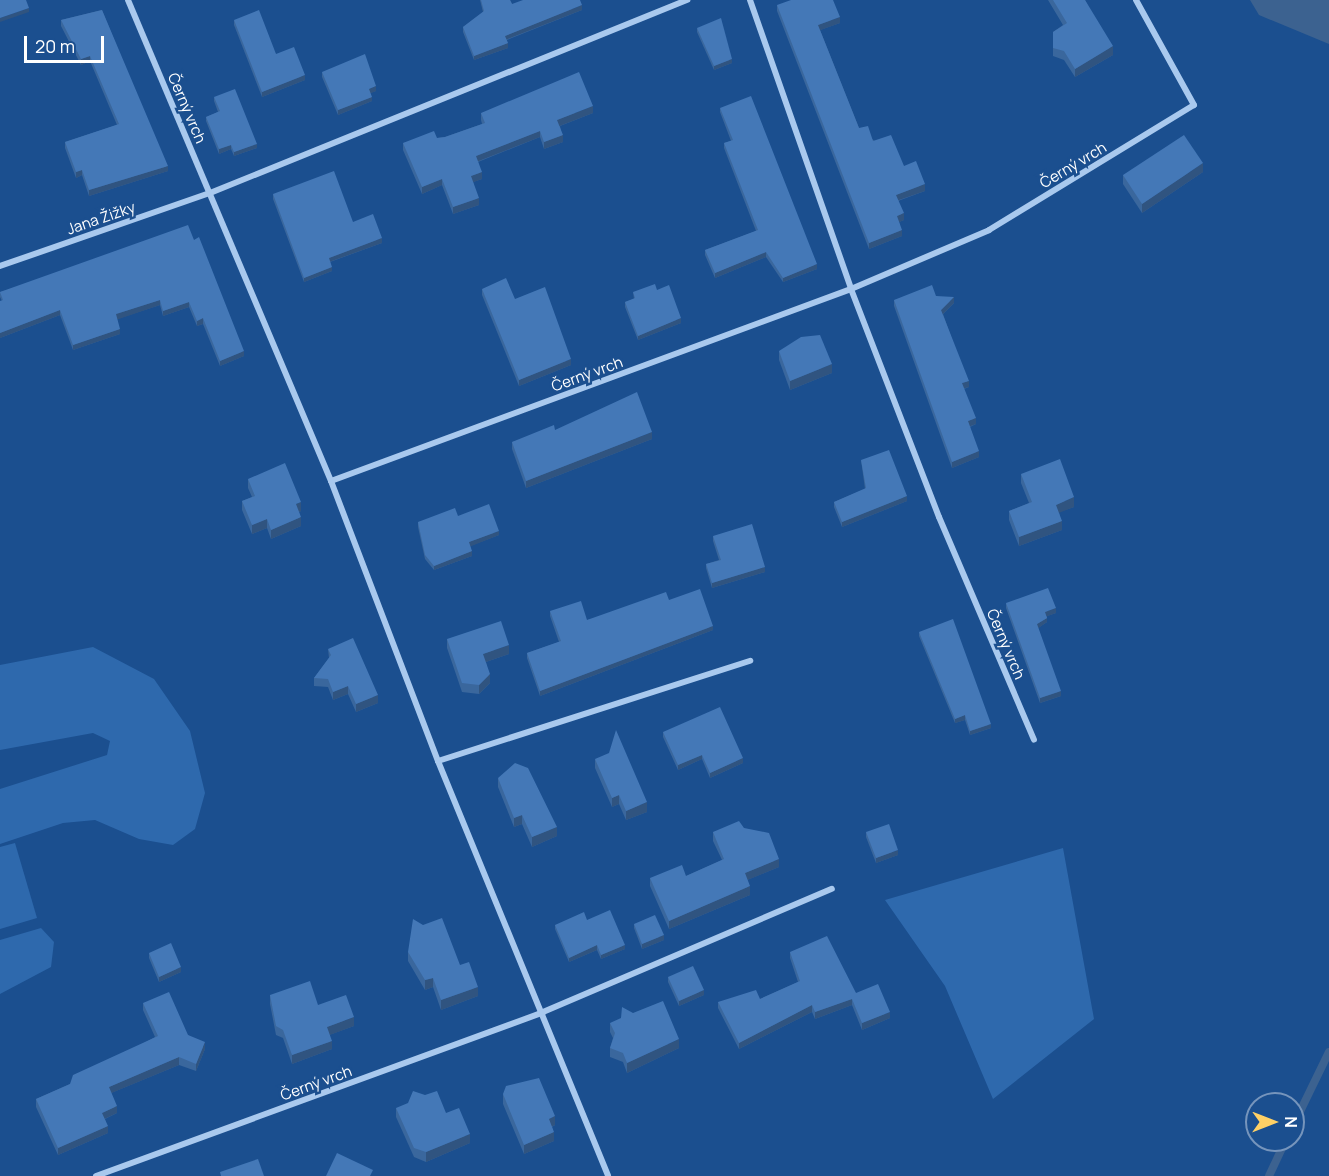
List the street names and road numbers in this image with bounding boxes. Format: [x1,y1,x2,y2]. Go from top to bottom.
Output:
street label: Černý vrch [164,70,210,146]
street label: Černý vrch [1036,138,1110,192]
street label: Jana Žižky [64,198,138,238]
street label: Černý vrch [549,353,625,395]
street label: Černý vrch [983,606,1029,682]
street label: Černý vrch [278,1062,354,1104]

